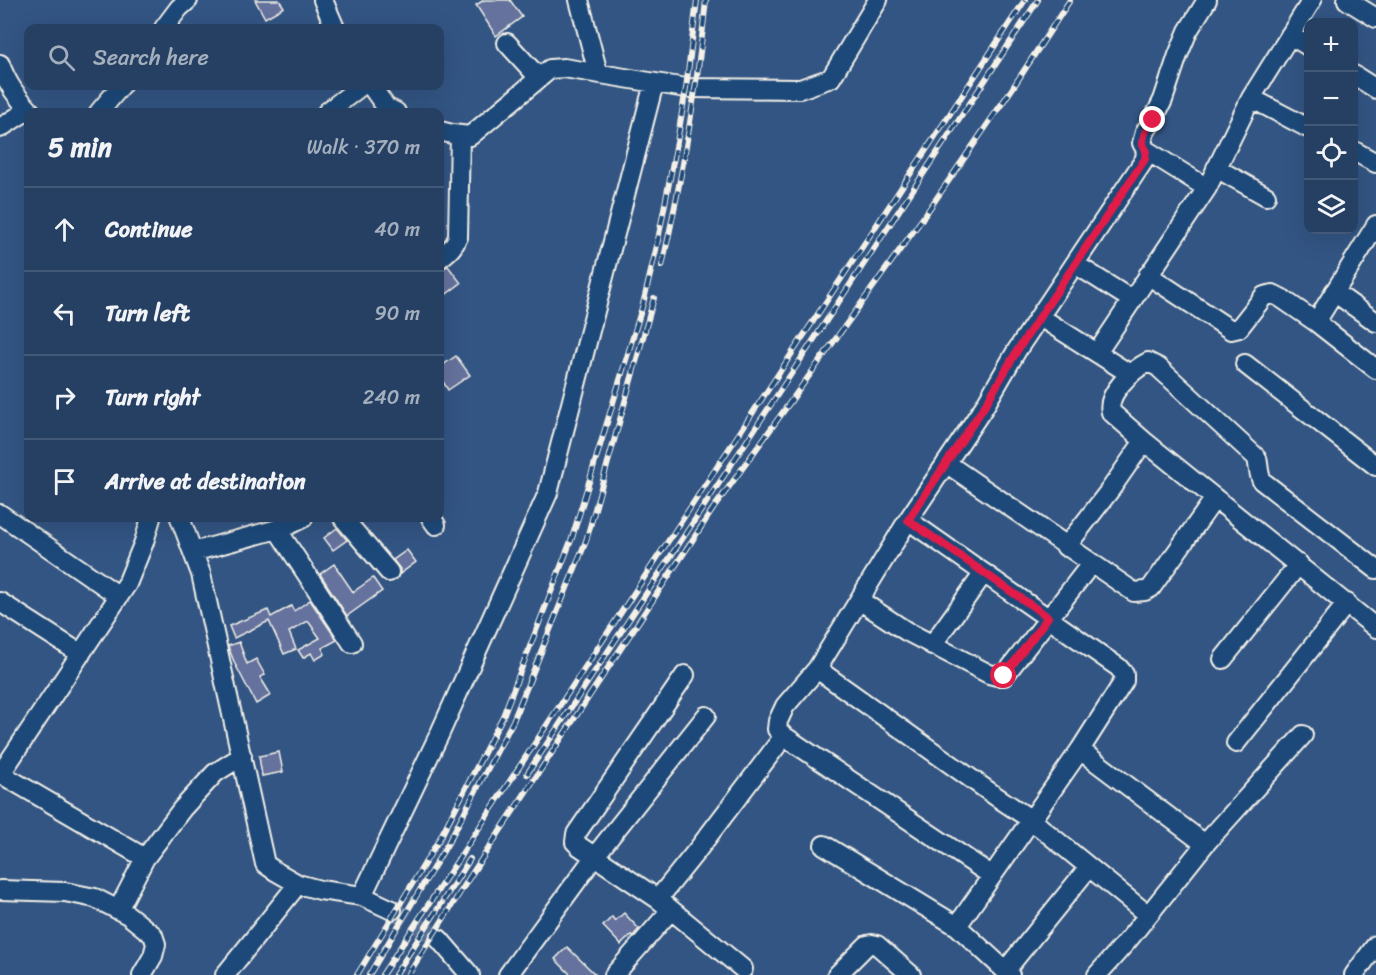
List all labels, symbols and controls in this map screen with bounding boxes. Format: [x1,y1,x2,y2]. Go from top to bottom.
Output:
map controls [1304,18,1358,234]
button: + [1304,18,1358,72]
search box [24,24,444,90]
text: Search here [93,38,209,77]
icon: search [45,41,78,74]
button: − [1304,72,1358,126]
route end [1139,106,1165,132]
text: 5 min [48,124,112,170]
button: locate [1304,126,1358,180]
text: Walk · 370 m [307,130,420,165]
button: layers [1304,180,1358,234]
text: Continue [105,210,193,249]
text: 40 m [374,212,420,247]
icon: ahead [48,213,81,246]
text: Turn left [105,294,190,333]
text: 90 m [375,296,420,331]
icon: left [48,297,81,330]
text: Turn right [105,378,200,417]
text: 240 m [363,380,420,415]
icon: right [48,381,81,414]
text: Arrive at destination [105,462,306,501]
icon: arrive [48,465,81,498]
route start [990,662,1016,688]

